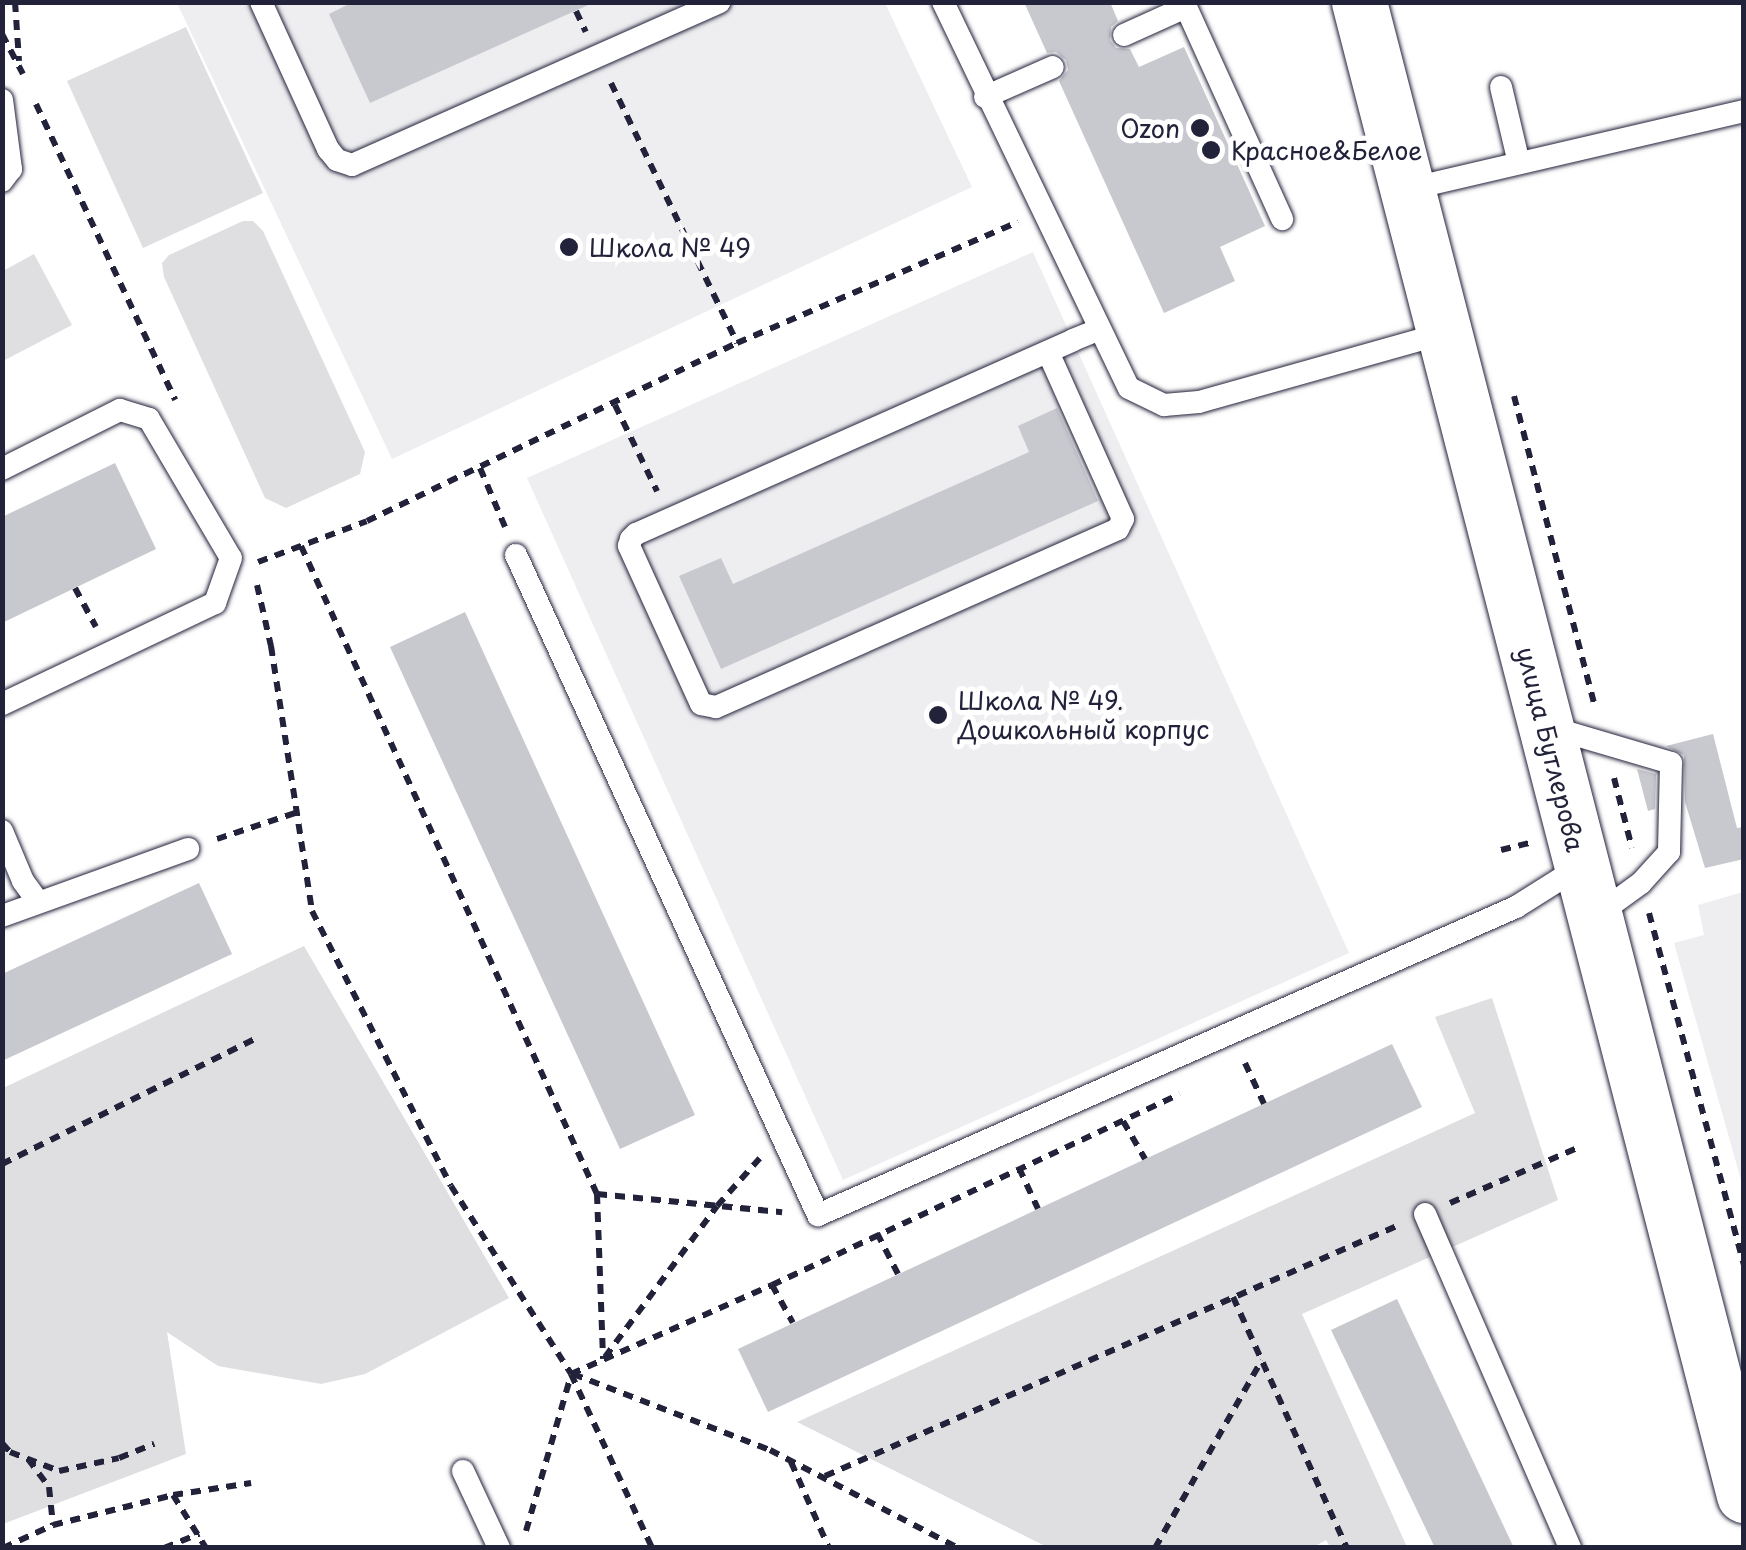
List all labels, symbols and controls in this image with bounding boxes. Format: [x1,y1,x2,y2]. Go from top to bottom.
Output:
place label: Ozon [1120,113,1180,143]
marker: Ozon [1189,117,1211,139]
place label: Красное&Белое [1231,135,1422,165]
marker: Красное&Белое [1200,139,1222,161]
place label: Школа № 49 [589,232,751,262]
marker: Школа № 49 [558,236,580,258]
street label: улица Бутлерова [1511,643,1591,855]
place label: Школа № 49. Дошкольный корпус [958,686,1209,745]
marker: Школа № 49. Дошкольный корпус [927,704,949,726]

